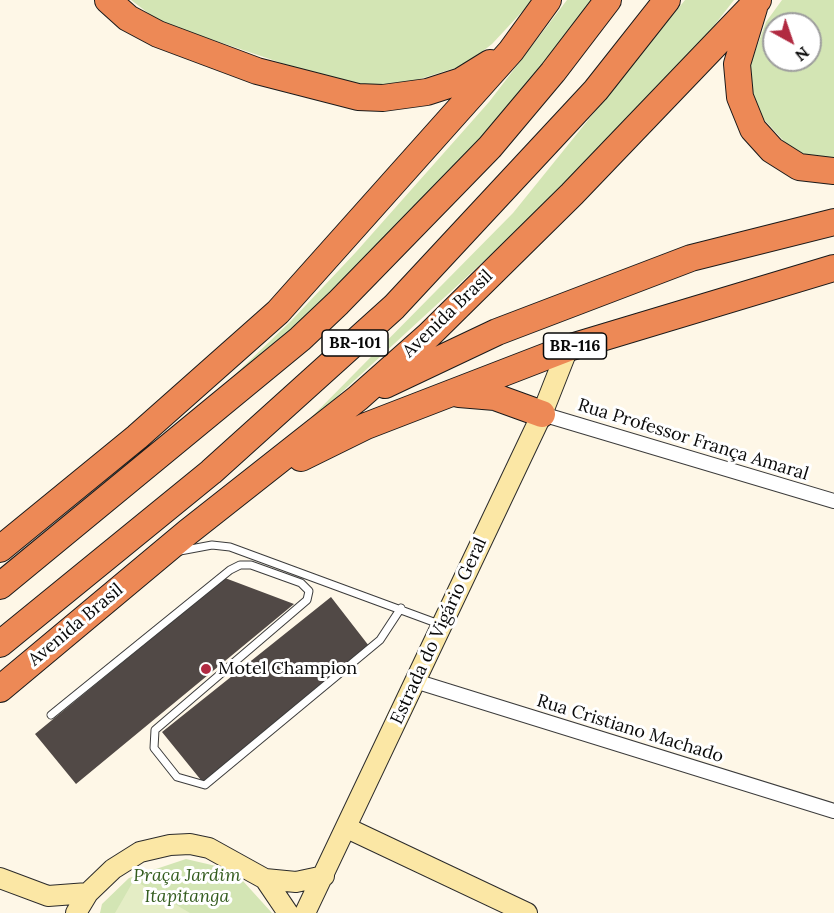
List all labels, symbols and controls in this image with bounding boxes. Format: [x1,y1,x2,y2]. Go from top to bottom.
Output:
north arrow [762,12,822,72]
text: N [791,43,813,66]
street label: Avenida Brasil [399,266,497,362]
road number: BR-101 [322,330,388,356]
road number: BR-116 [544,333,606,359]
street label: Rua Professor França Amaral [575,395,811,485]
street label: Estrada do Vigário Geral [386,534,492,728]
street label: Avenida Brasil [24,579,128,671]
place label: Motel Champion [218,658,357,680]
marker: Motel Champion [199,662,213,676]
street label: Rua Cristiano Machado [534,690,726,768]
park label: Praça Jardim Itapitanga [133,865,241,908]

